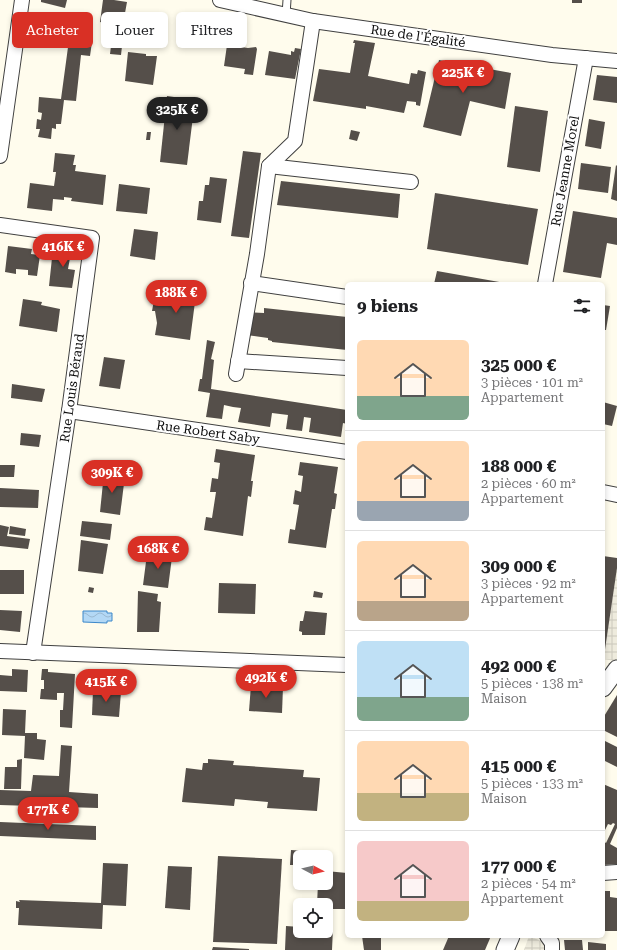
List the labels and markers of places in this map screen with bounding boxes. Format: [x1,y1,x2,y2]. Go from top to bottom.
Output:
pin: 225K € [430,60,496,94]
pin: 325K € [144,97,210,131]
pin: 416K € [30,234,96,268]
pin: 188K € [143,280,209,314]
pin: 309K € [79,460,145,494]
pin: 168K € [125,536,191,570]
pin: 492K € [233,665,299,699]
pin: 415K € [73,669,139,703]
pin: 177K € [15,797,81,831]

